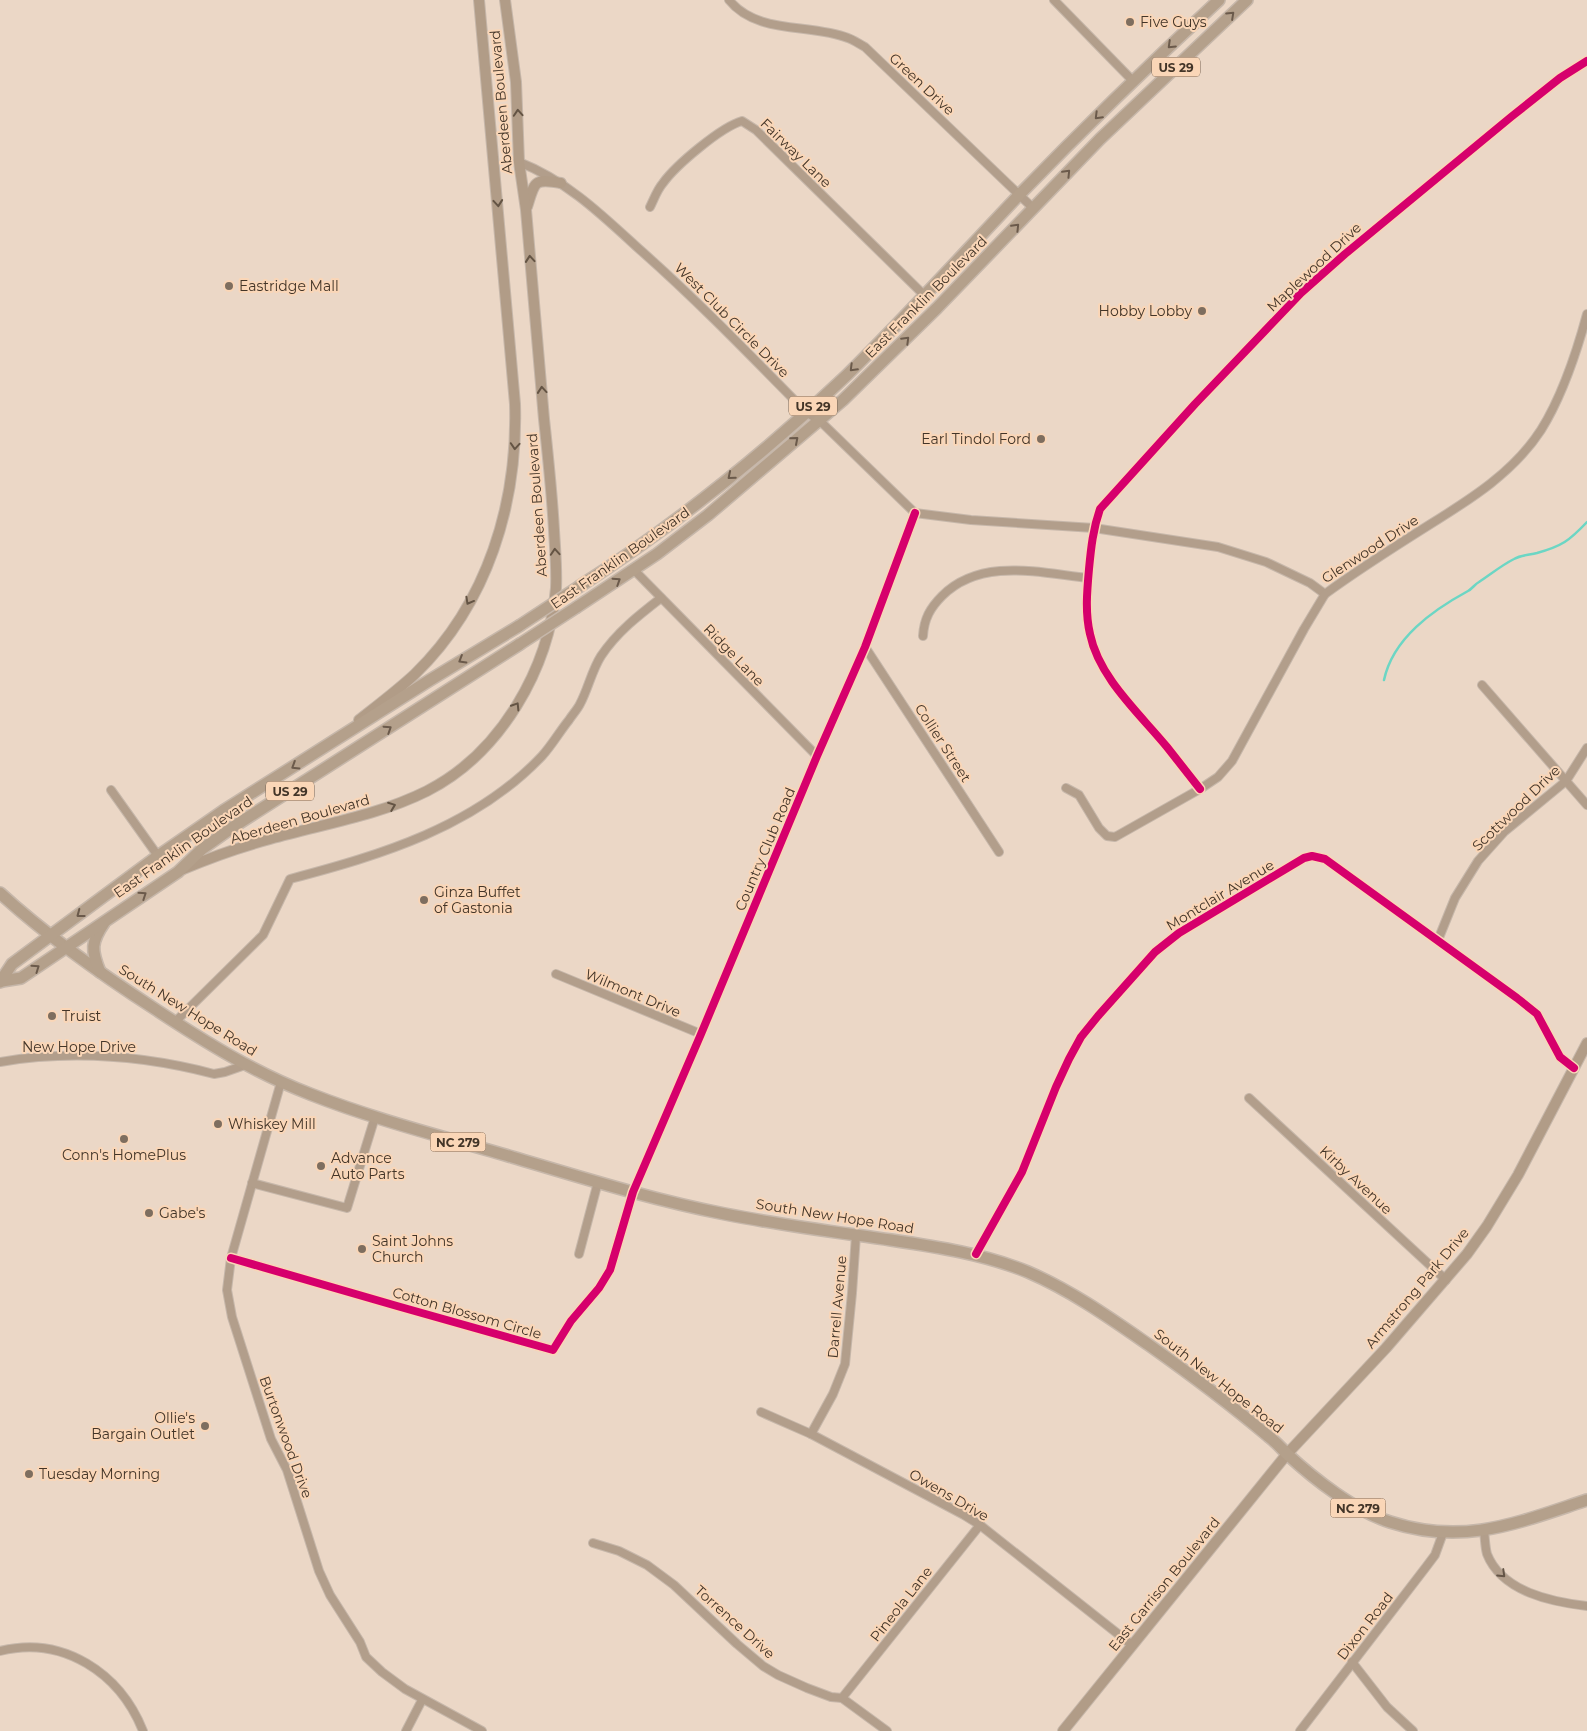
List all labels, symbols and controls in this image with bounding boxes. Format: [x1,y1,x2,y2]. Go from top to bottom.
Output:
one-way arrow [1225,12,1234,21]
place label: Five Guys [1140,13,1207,31]
marker: Five Guys [1124,16,1136,28]
street label: Aberdeen Boulevard [486,29,516,175]
one-way arrow [1167,39,1176,48]
street label: Green Drive [886,49,958,119]
road number: US 29 [1152,58,1200,76]
one-way arrow [512,109,523,117]
one-way arrow [1095,110,1104,119]
street label: Fairway Lane [757,115,835,191]
one-way arrow [1061,170,1070,179]
one-way arrow [492,199,503,207]
street label: Maplewood Drive [1263,219,1365,315]
one-way arrow [1010,223,1019,232]
street label: East Franklin Boulevard [861,232,991,362]
one-way arrow [525,254,536,262]
street label: West Club Circle Drive [671,259,793,381]
place label: Eastridge Mall [239,277,339,295]
marker: Eastridge Mall [223,280,235,292]
place label: Hobby Lobby [1099,302,1192,320]
marker: Hobby Lobby [1196,305,1208,317]
one-way arrow [900,336,909,345]
one-way arrow [850,363,859,372]
one-way arrow [537,385,548,393]
road number: US 29 [789,396,837,416]
place label: Earl Tindol Ford [921,430,1031,448]
street label: Aberdeen Boulevard [523,432,551,578]
marker: Earl Tindol Ford [1035,433,1047,445]
one-way arrow [790,437,799,446]
one-way arrow [510,443,521,451]
one-way arrow [728,470,737,479]
street label: East Franklin Boulevard [547,503,693,613]
street label: Glenwood Drive [1318,511,1422,587]
one-way arrow [550,547,561,555]
one-way arrow [612,577,621,587]
one-way arrow [466,595,476,604]
street label: Ridge Lane [700,620,768,690]
one-way arrow [459,654,468,664]
street label: Collier Street [911,700,975,786]
one-way arrow [510,703,519,712]
one-way arrow [382,726,391,735]
one-way arrow [291,759,300,769]
street label: Scottwood Drive [1468,761,1564,855]
road number: US 29 [266,781,314,800]
street label: Country Club Road [731,784,799,914]
street label: Aberdeen Boulevard [228,790,372,848]
street label: East Franklin Boulevard [110,792,256,902]
one-way arrow [387,802,396,812]
street label: Montclair Avenue [1163,856,1277,934]
place label: Ginza Buffet of Gastonia [434,883,521,917]
one-way arrow [137,892,146,902]
marker: Ginza Buffet of Gastonia [418,894,430,906]
one-way arrow [76,908,86,917]
street label: South New Hope Road [116,960,260,1060]
one-way arrow [30,965,39,974]
street label: Wilmont Drive [583,965,683,1021]
place label: Truist [62,1007,101,1025]
marker: Truist [46,1010,58,1022]
street label: New Hope Drive [22,1038,136,1056]
place label: Whiskey Mill [228,1115,316,1133]
marker: Whiskey Mill [212,1118,224,1130]
road number: NC 279 [430,1132,486,1152]
marker: Conn's HomePlus [118,1133,130,1145]
street label: Kirby Avenue [1316,1142,1396,1218]
place label: Conn's HomePlus [62,1146,186,1164]
place label: Advance Auto Parts [331,1149,405,1183]
marker: Advance Auto Parts [315,1160,327,1172]
street label: South New Hope Road [755,1195,915,1237]
place label: Gabe's [159,1204,206,1222]
marker: Gabe's [143,1207,155,1219]
street label: Armstrong Park Drive [1361,1224,1473,1352]
place label: Saint Johns Church [372,1232,453,1266]
marker: Saint Johns Church [356,1243,368,1255]
street label: Darrell Avenue [824,1255,850,1359]
street label: Cotton Blossom Circle [390,1283,544,1343]
street label: South New Hope Road [1151,1325,1287,1437]
street label: Burtonwood Drive [256,1373,316,1501]
place label: Ollie's Bargain Outlet [91,1409,195,1443]
marker: Ollie's Bargain Outlet [199,1420,211,1432]
place label: Tuesday Morning [39,1465,160,1483]
street label: Owens Drive [906,1465,992,1525]
marker: Tuesday Morning [23,1468,35,1480]
road number: NC 279 [1330,1499,1386,1518]
street label: East Garrison Boulevard [1104,1513,1224,1655]
street label: Pineola Lane [866,1563,936,1645]
one-way arrow [1497,1568,1506,1577]
street label: Torrence Drive [691,1581,779,1663]
street label: Dixon Road [1333,1589,1397,1663]

